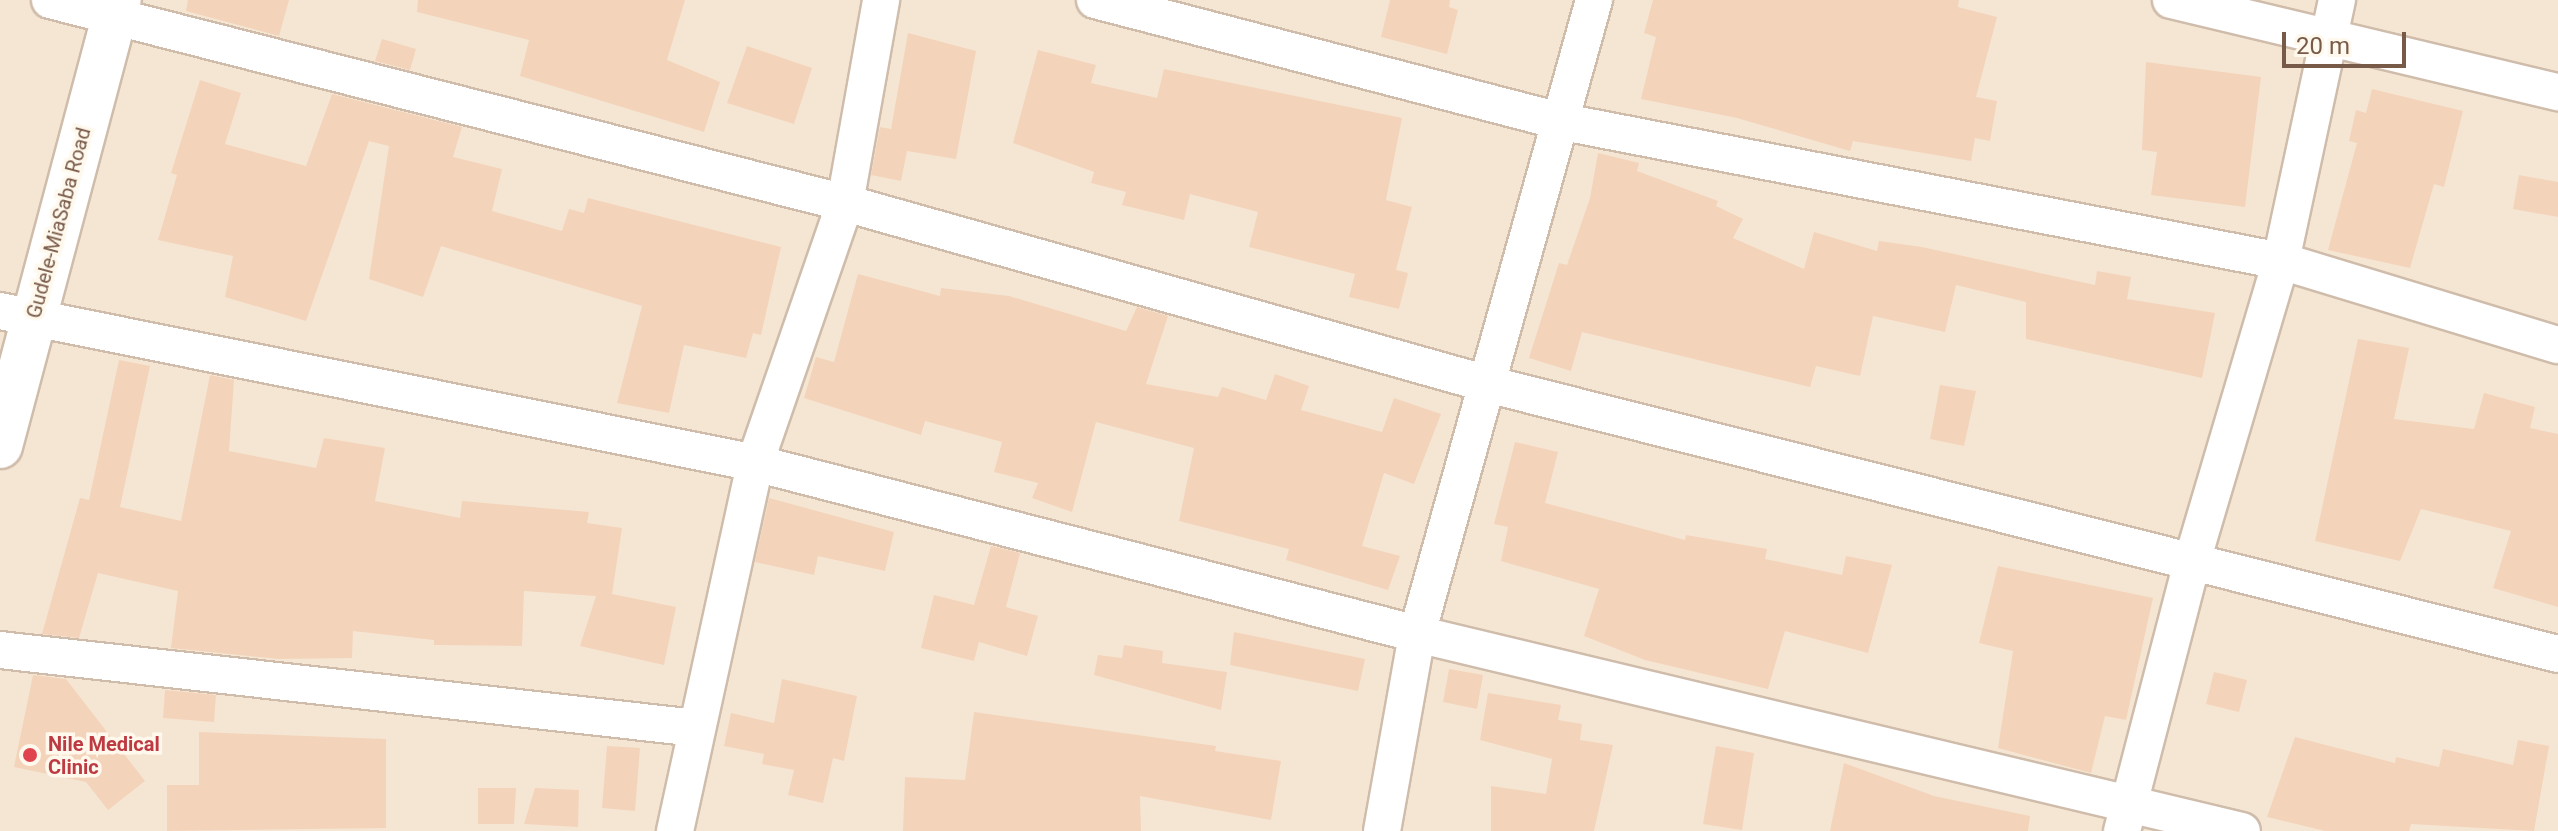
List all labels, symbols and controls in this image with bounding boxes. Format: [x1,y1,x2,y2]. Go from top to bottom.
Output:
scale bar [2286,16,2410,66]
text: 20 m [2296,32,2350,60]
street label: Gudele-MiaSaba Road [22,125,96,321]
place label: Nile Medical Clinic [48,732,160,779]
marker: Nile Medical Clinic [19,744,41,766]

